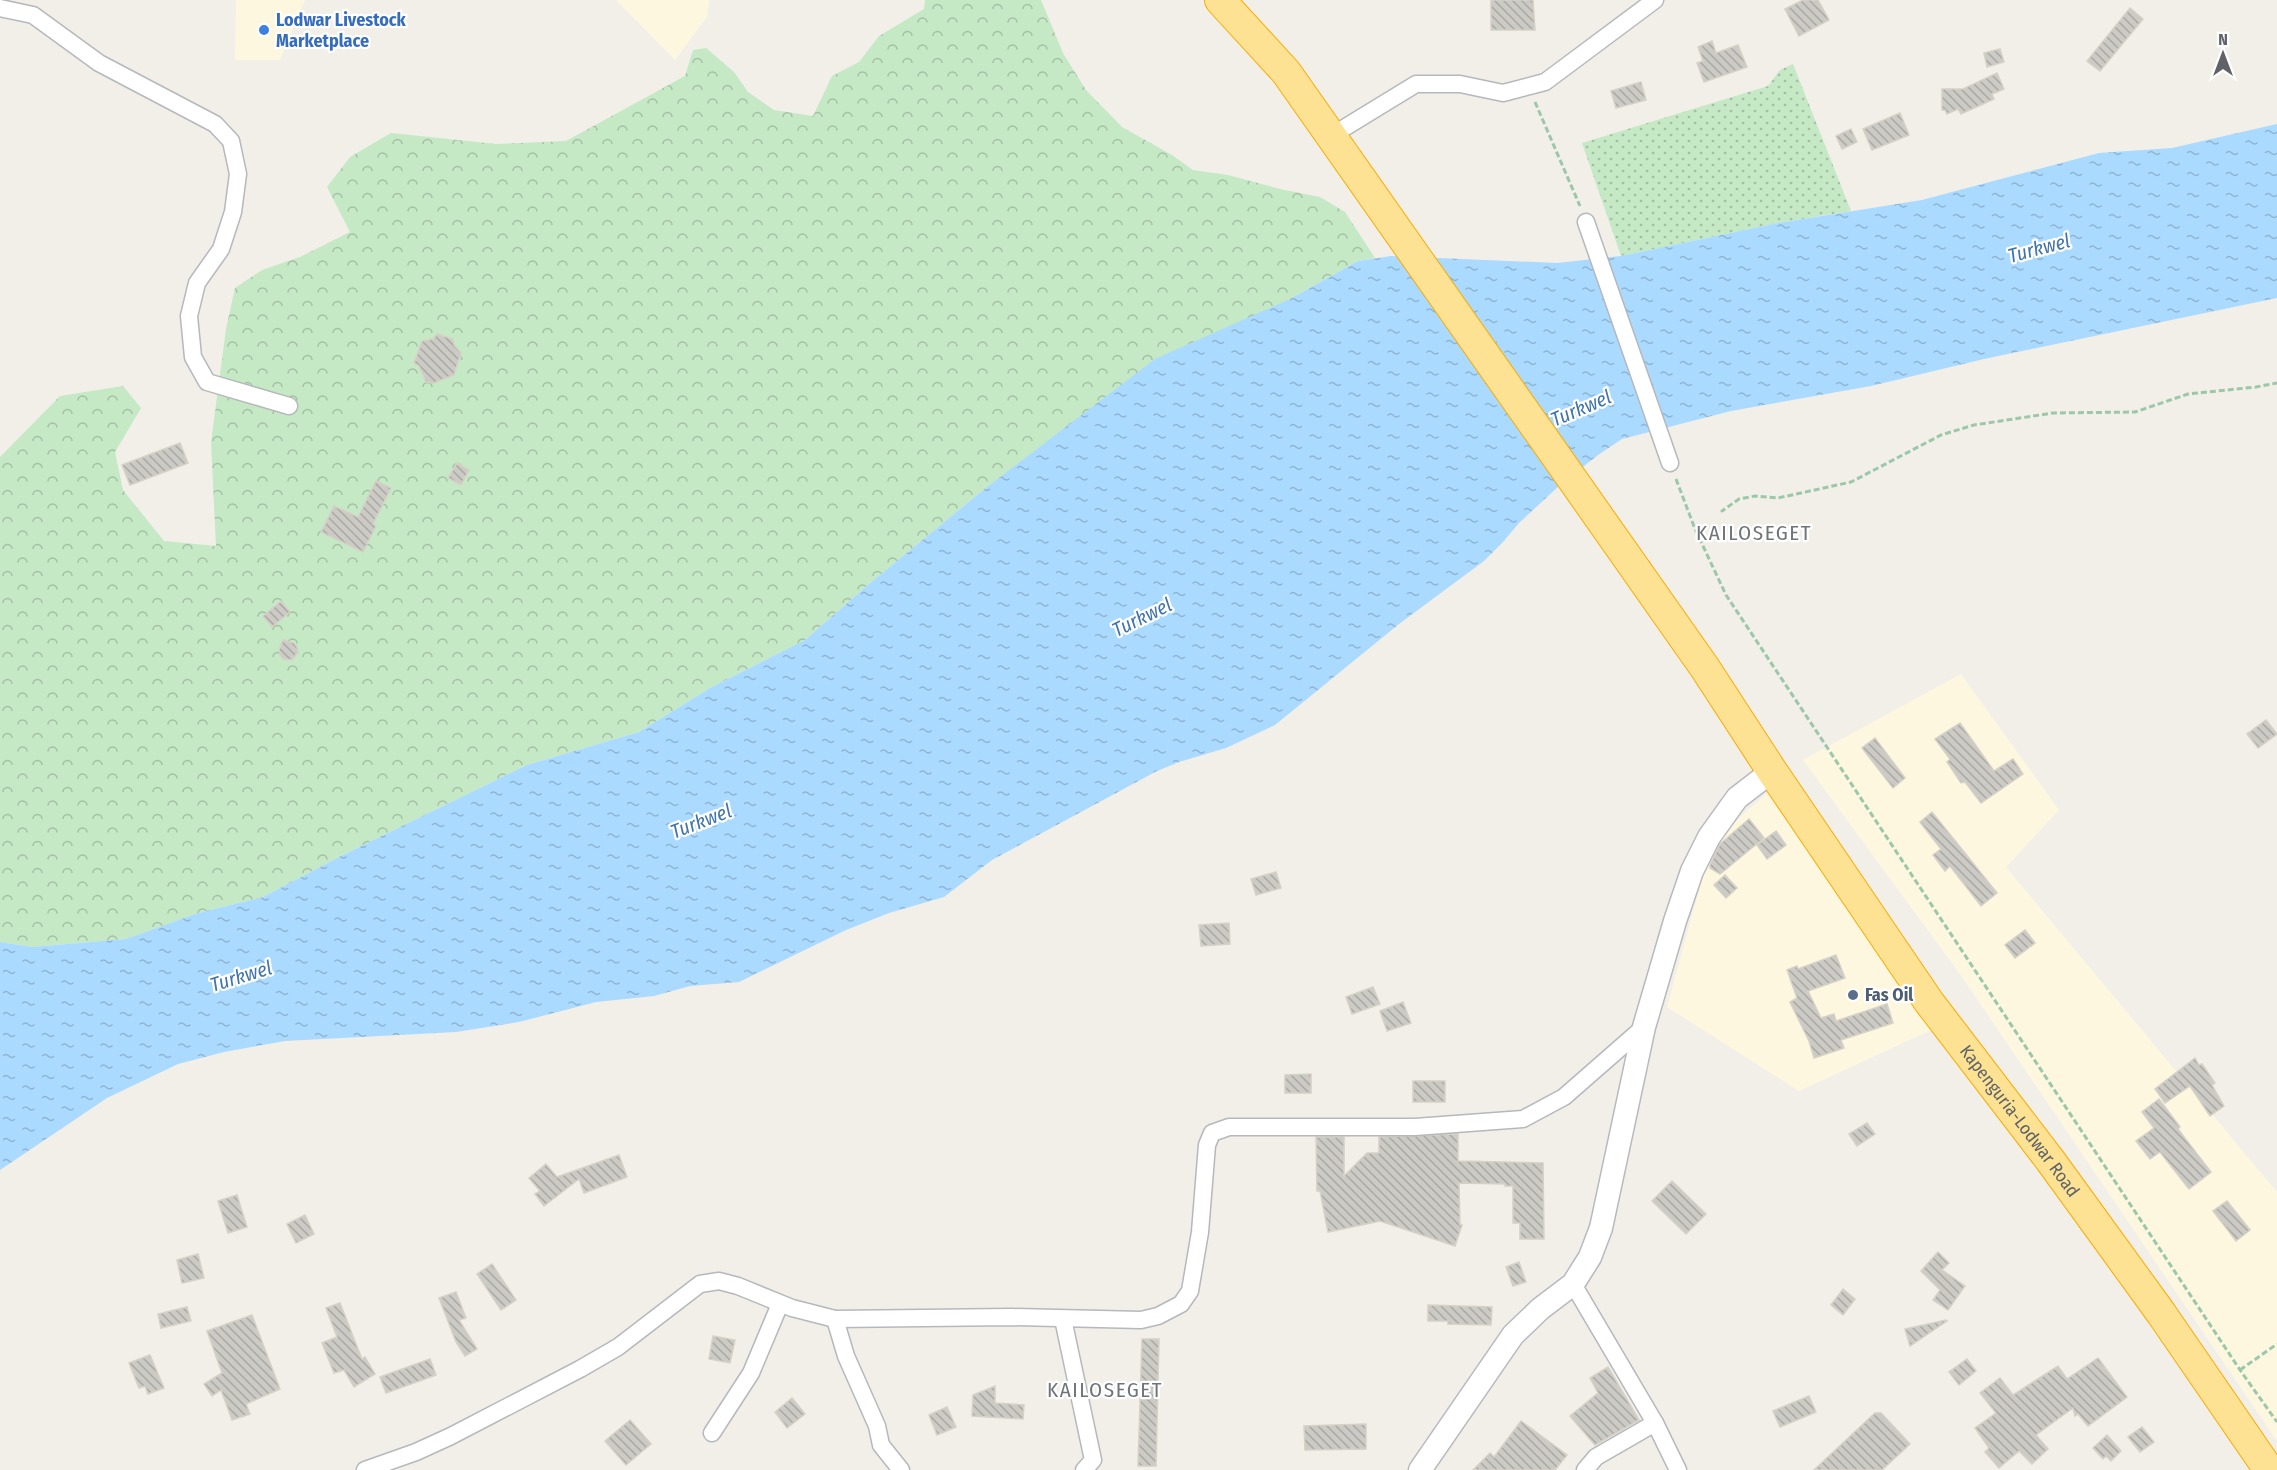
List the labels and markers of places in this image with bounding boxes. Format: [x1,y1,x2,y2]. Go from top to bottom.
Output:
place label: Lodwar Livestock Marketplace [276,9,407,52]
marker: Lodwar Livestock Marketplace [257,23,271,37]
place label: Fas Oil [1865,984,1913,1006]
marker: Fas Oil [1846,988,1860,1002]

